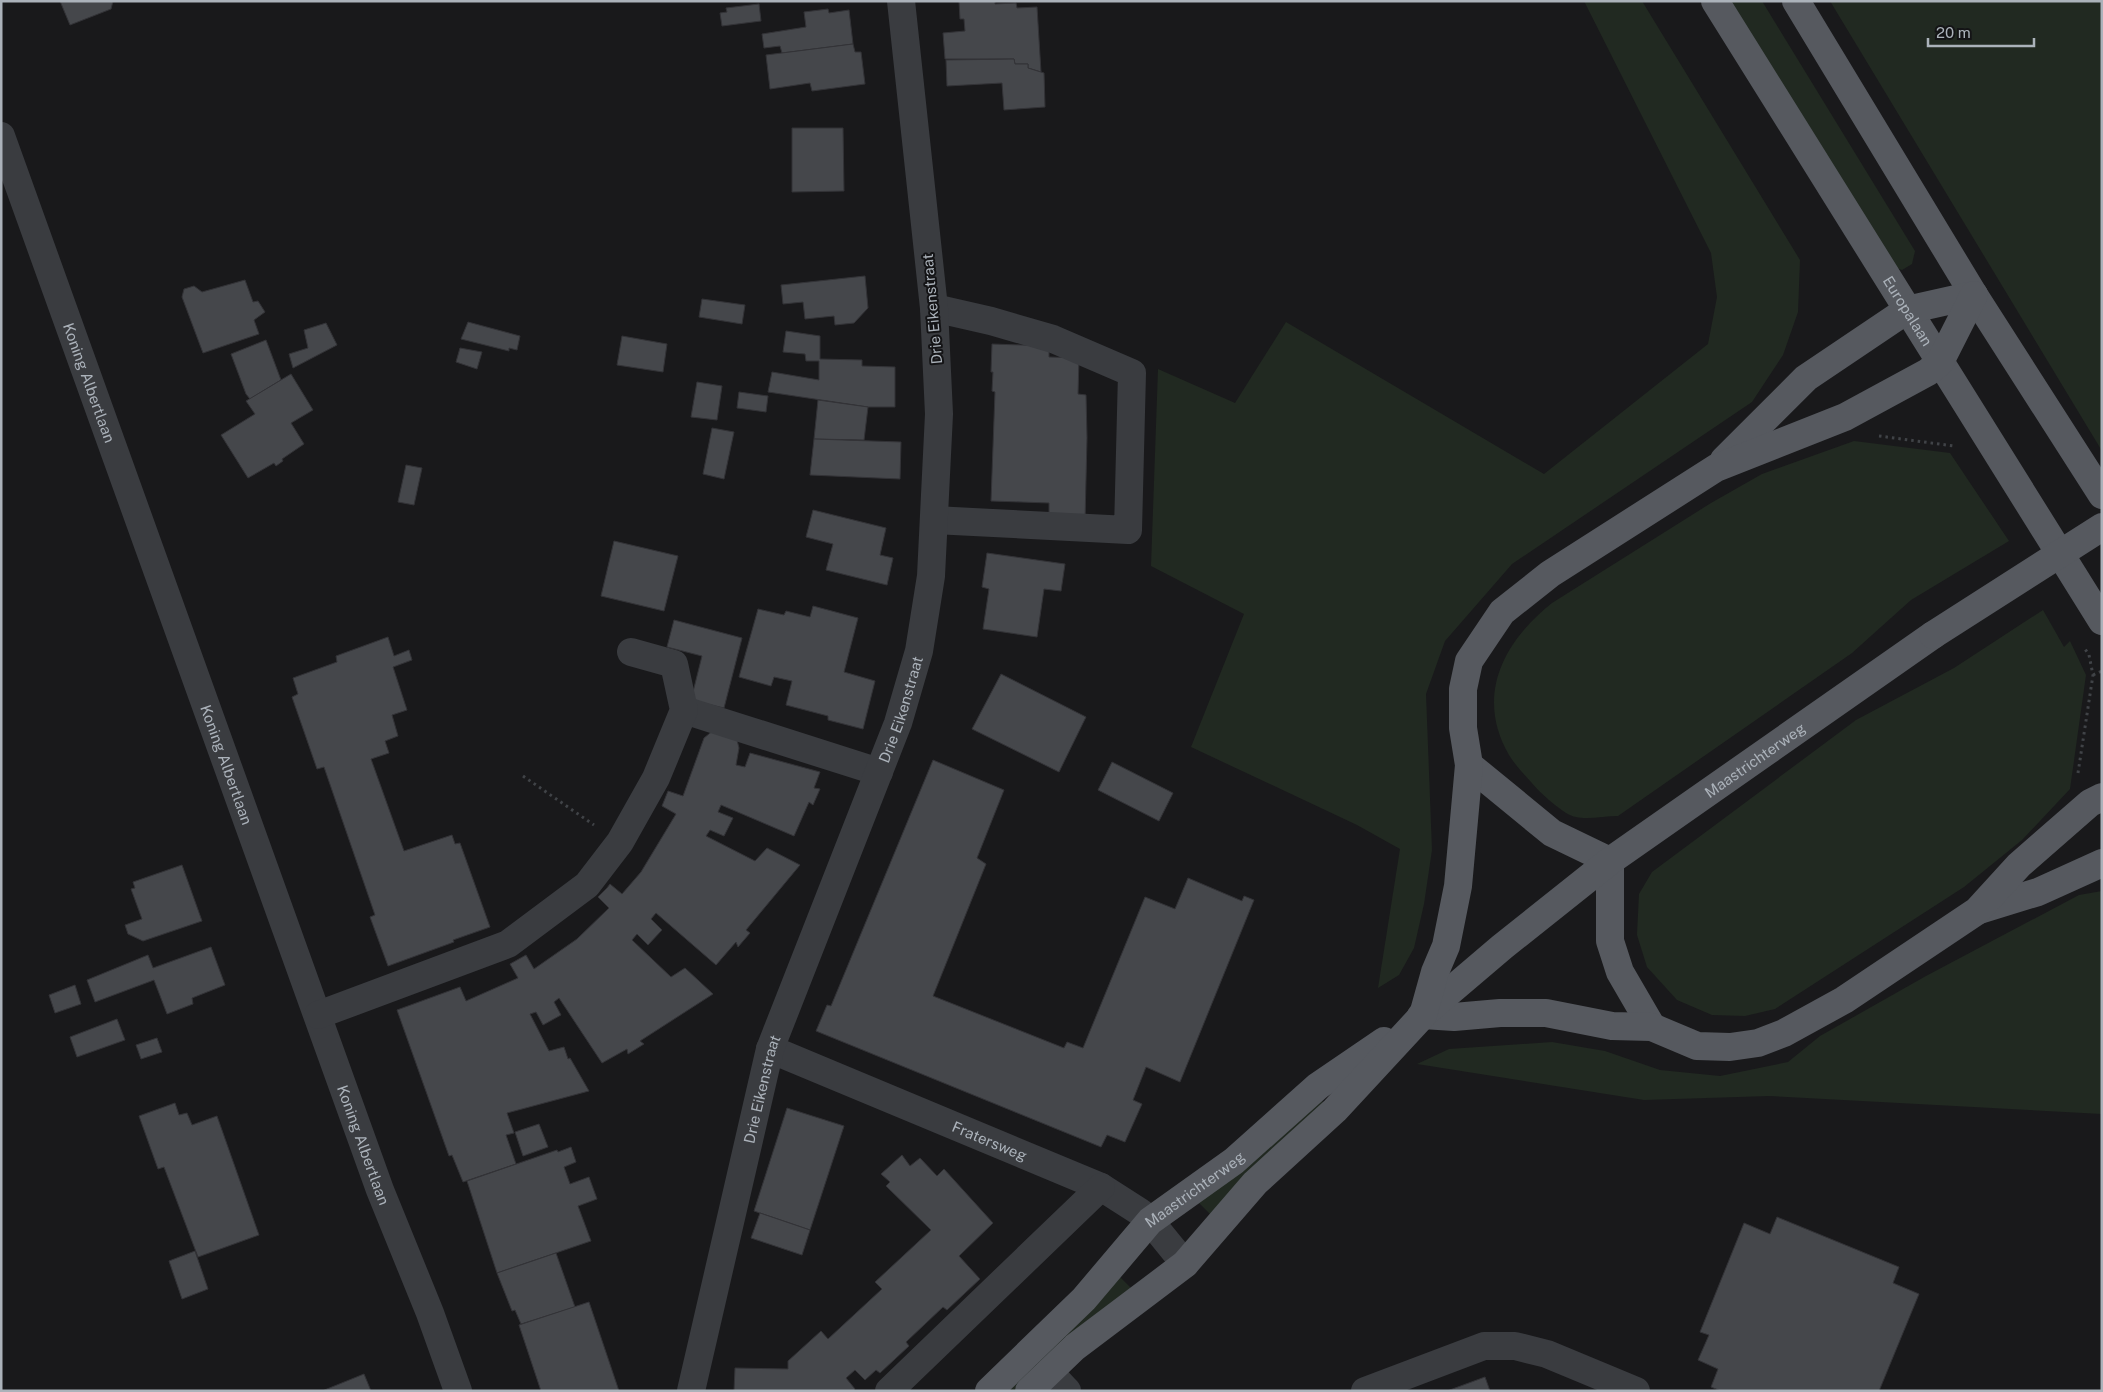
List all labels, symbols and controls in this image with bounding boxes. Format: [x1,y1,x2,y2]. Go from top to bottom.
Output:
scale bar [1928,15,2034,47]
text: 20 m [1936,24,1971,41]
street label: Drie Eikenstraat [919,253,945,365]
street label: Europalaan [1880,273,1936,349]
street label: Koning Albertlaan [60,320,119,445]
street label: Drie Eikenstraat [875,654,926,765]
street label: Koning Albertlaan [198,702,256,827]
street label: Maastrichterweg [1701,719,1808,801]
street label: Drie Eikenstraat [740,1032,783,1145]
street label: Koning Albertlaan [334,1082,394,1207]
street label: Fratersweg [950,1117,1030,1164]
street label: Maastrichterweg [1141,1148,1248,1231]

